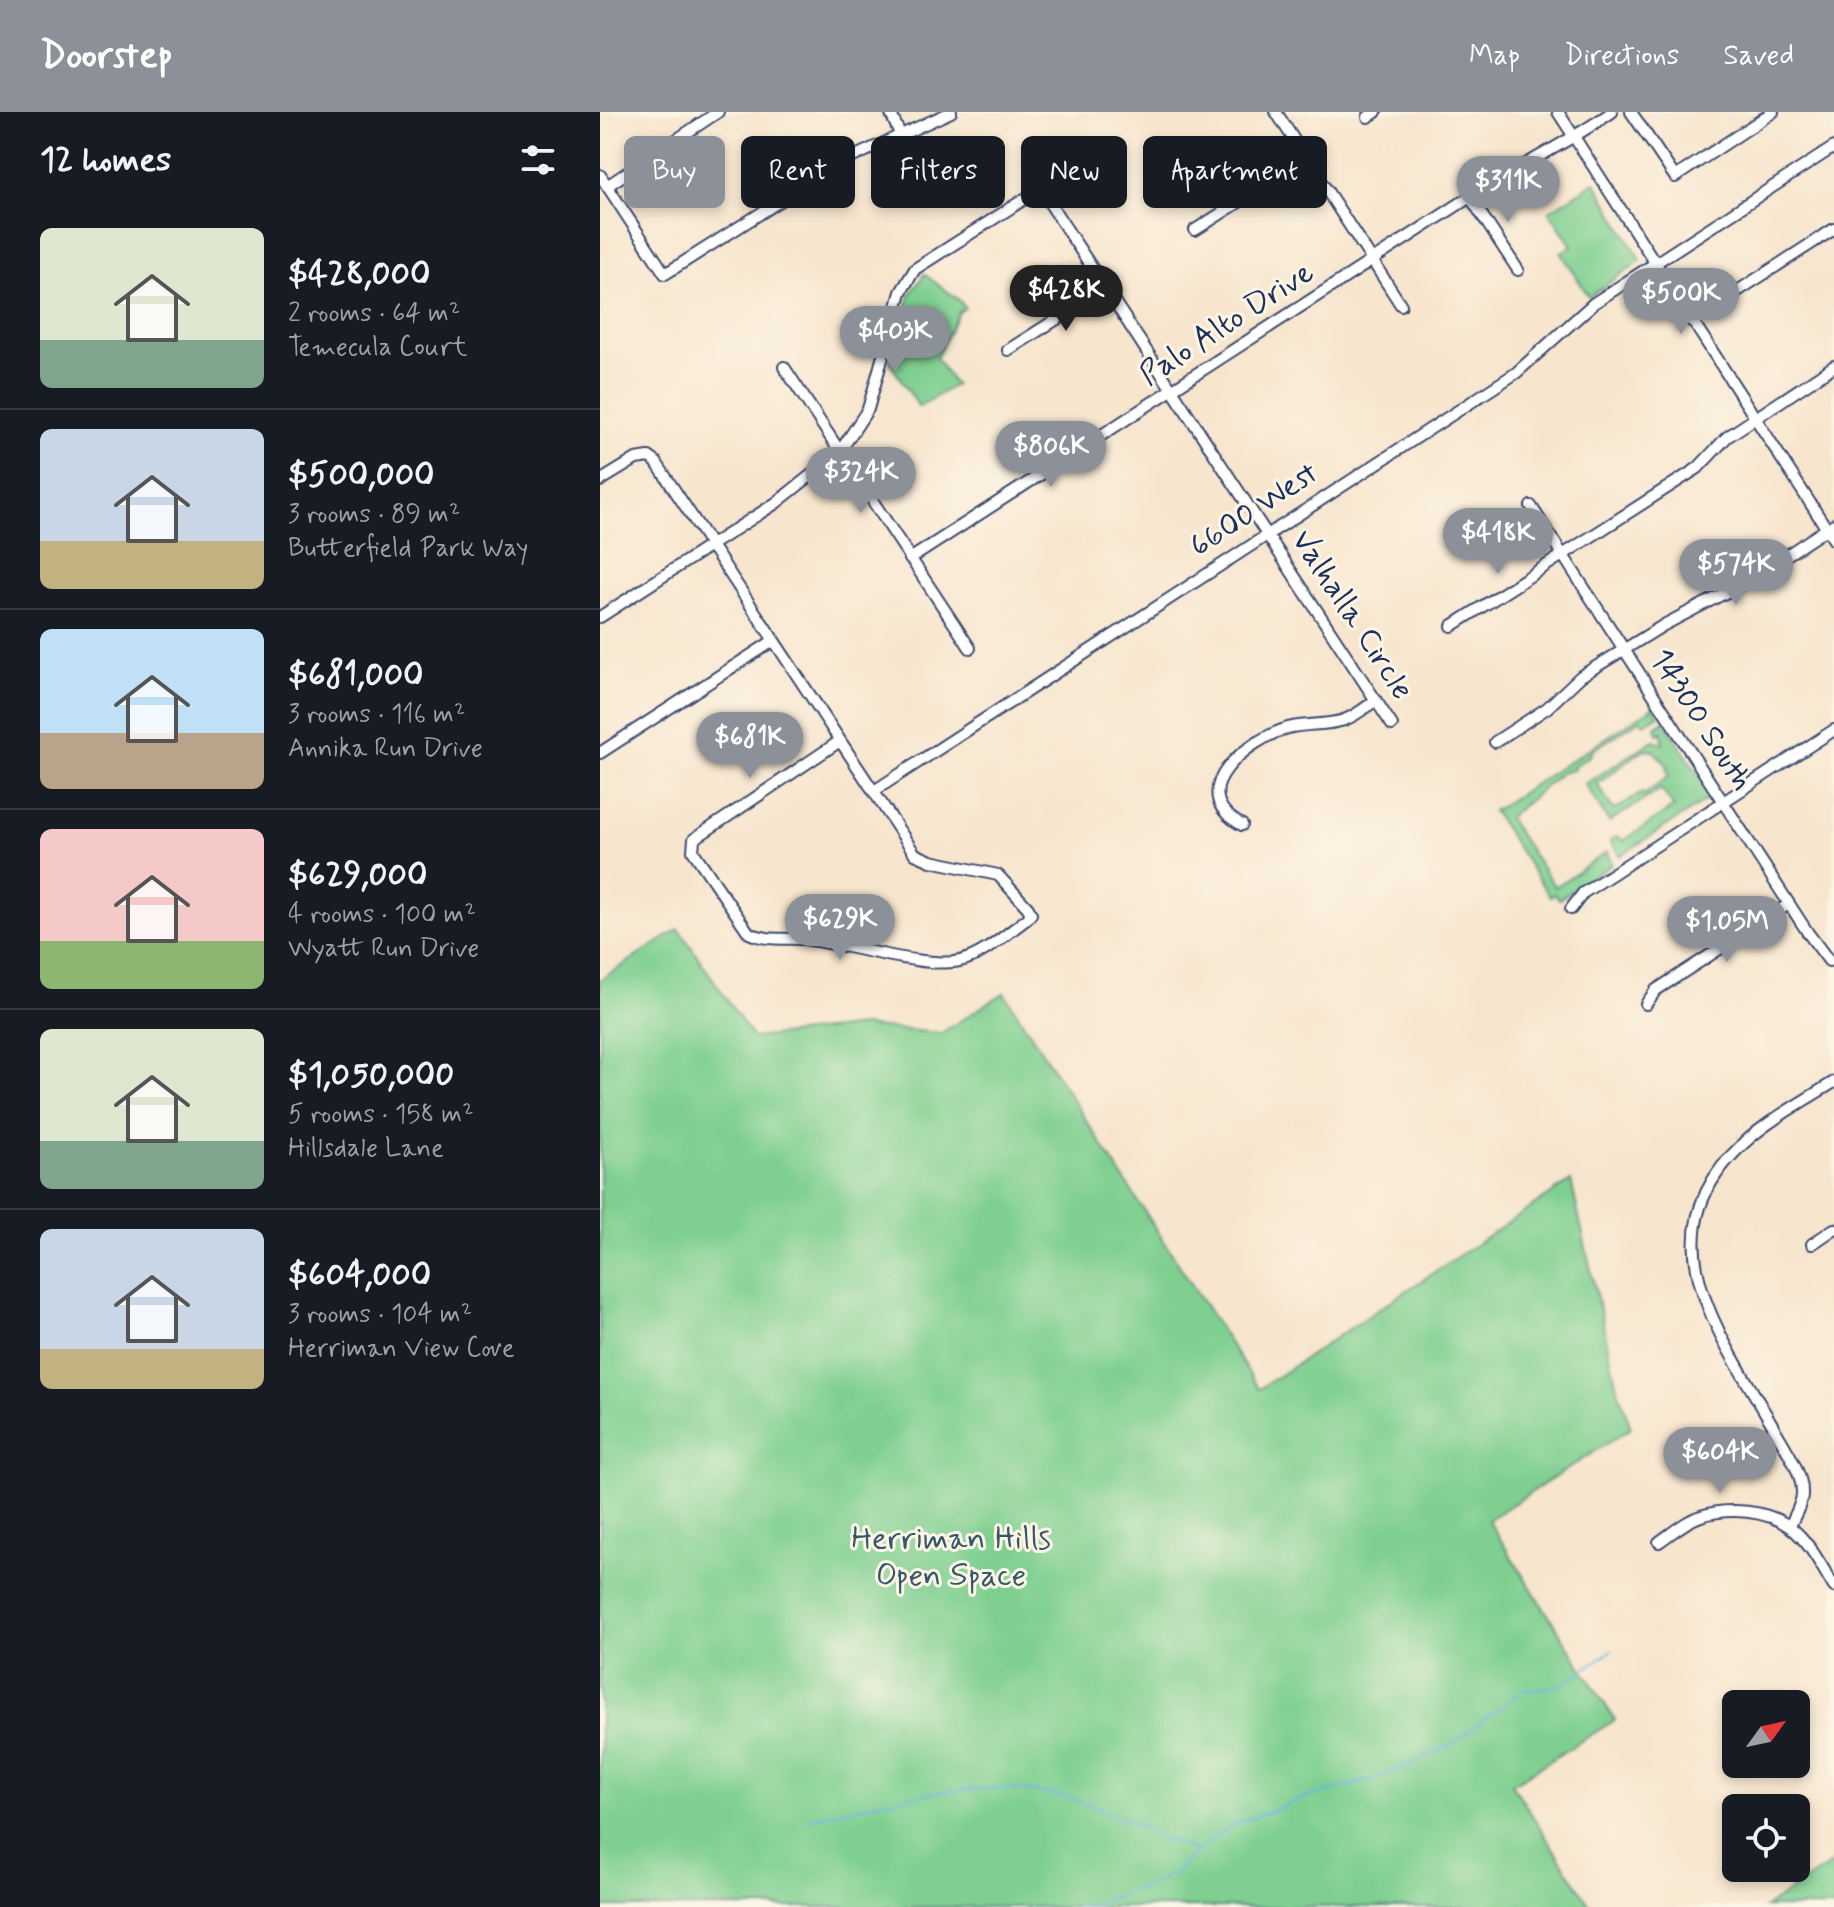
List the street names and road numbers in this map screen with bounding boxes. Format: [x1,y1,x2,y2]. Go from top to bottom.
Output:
street label: Palo Alto Drive [1132,252,1322,396]
street label: 6600 West [1182,453,1326,567]
street label: Valhalla Circle [1281,522,1423,708]
street label: 14300 South [1640,641,1762,799]

